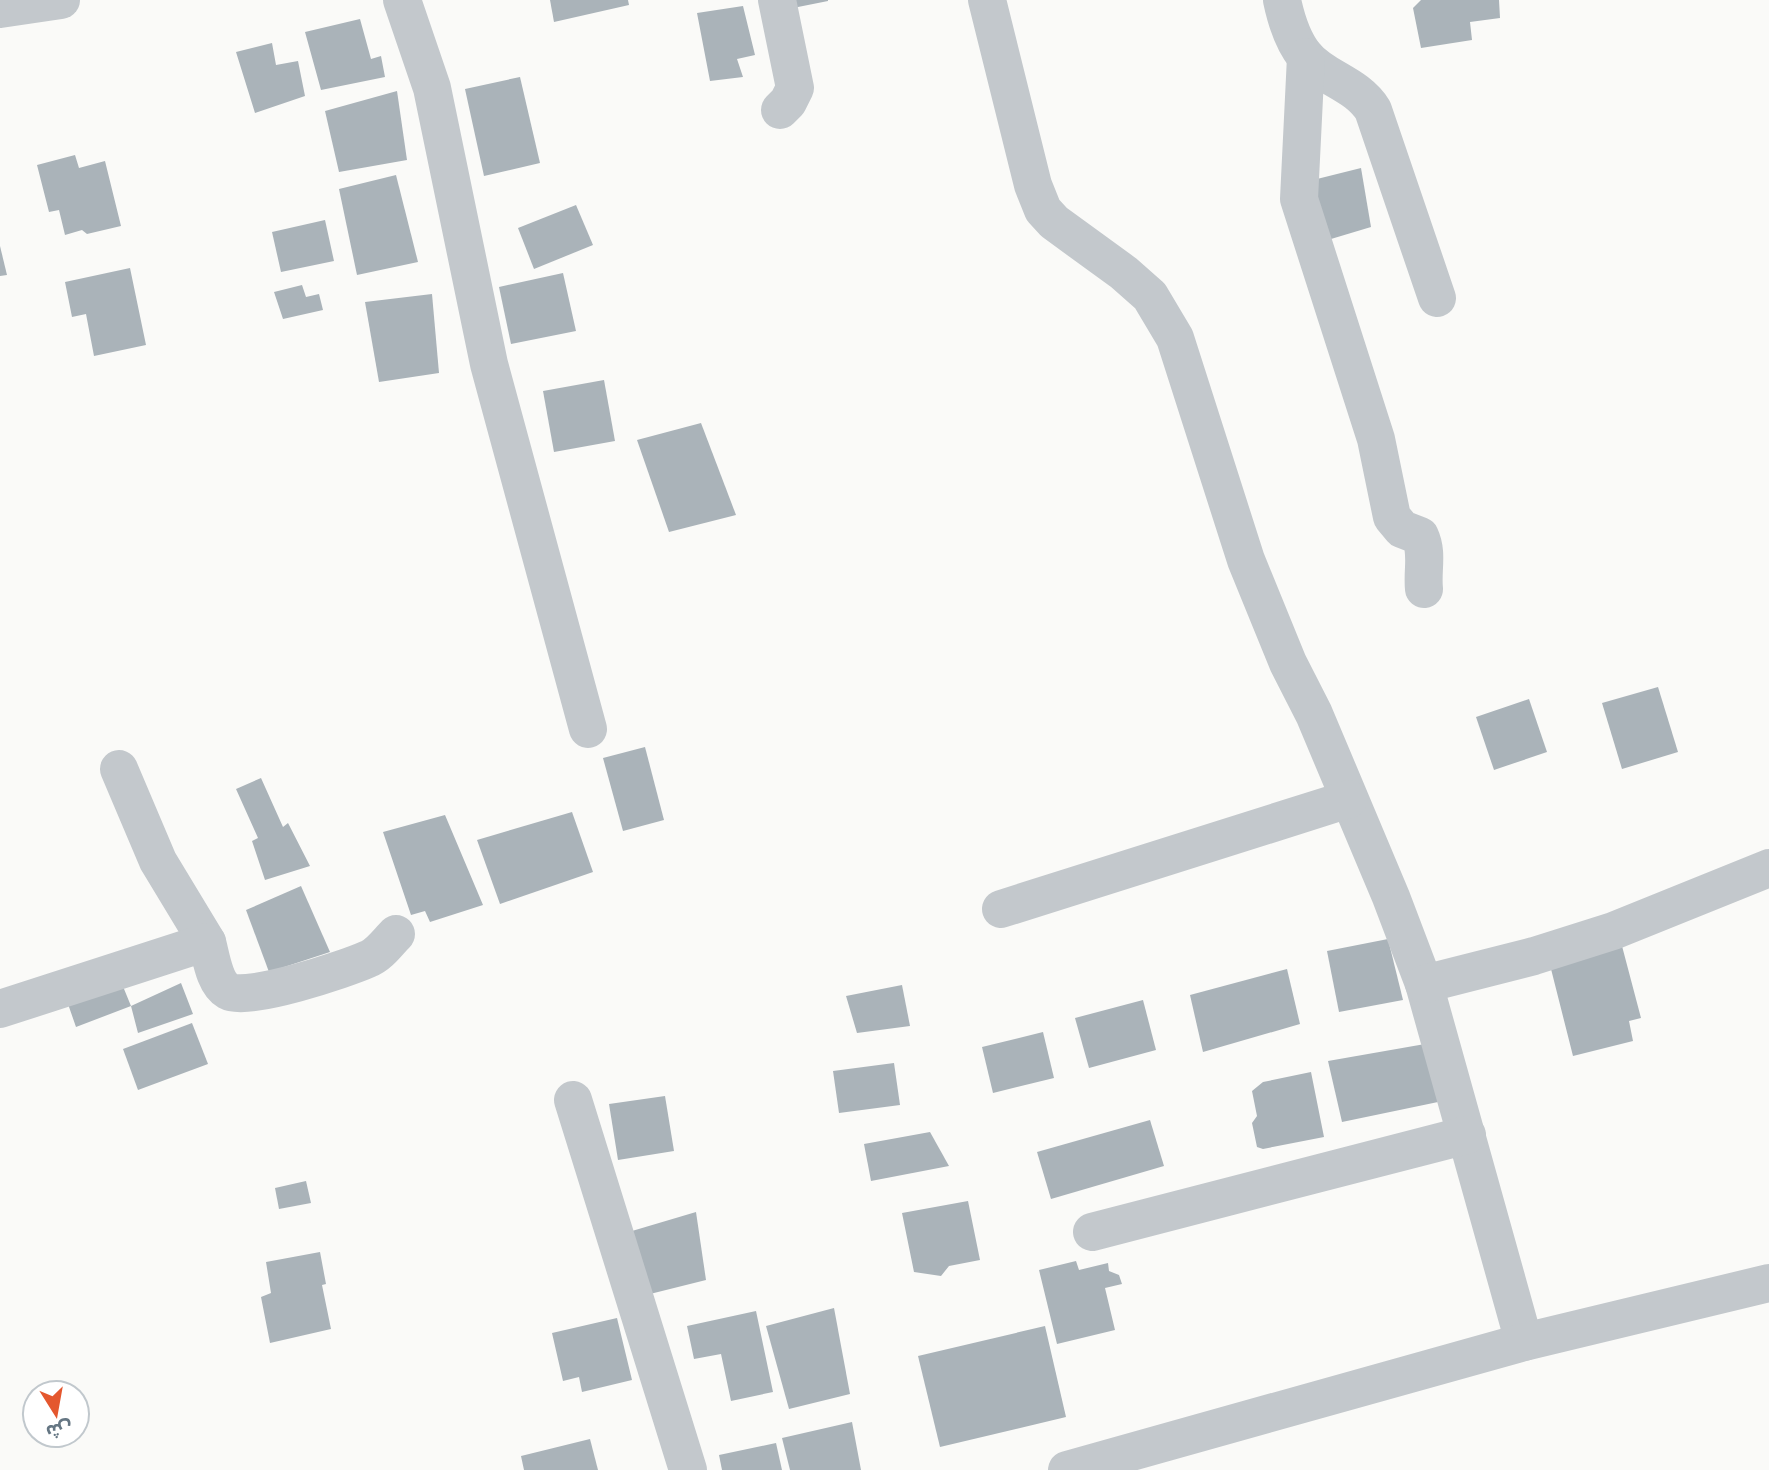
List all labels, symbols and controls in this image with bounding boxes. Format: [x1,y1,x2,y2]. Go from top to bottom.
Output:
north arrow [21,1379,91,1449]
text: ش [44,1415,74,1445]

